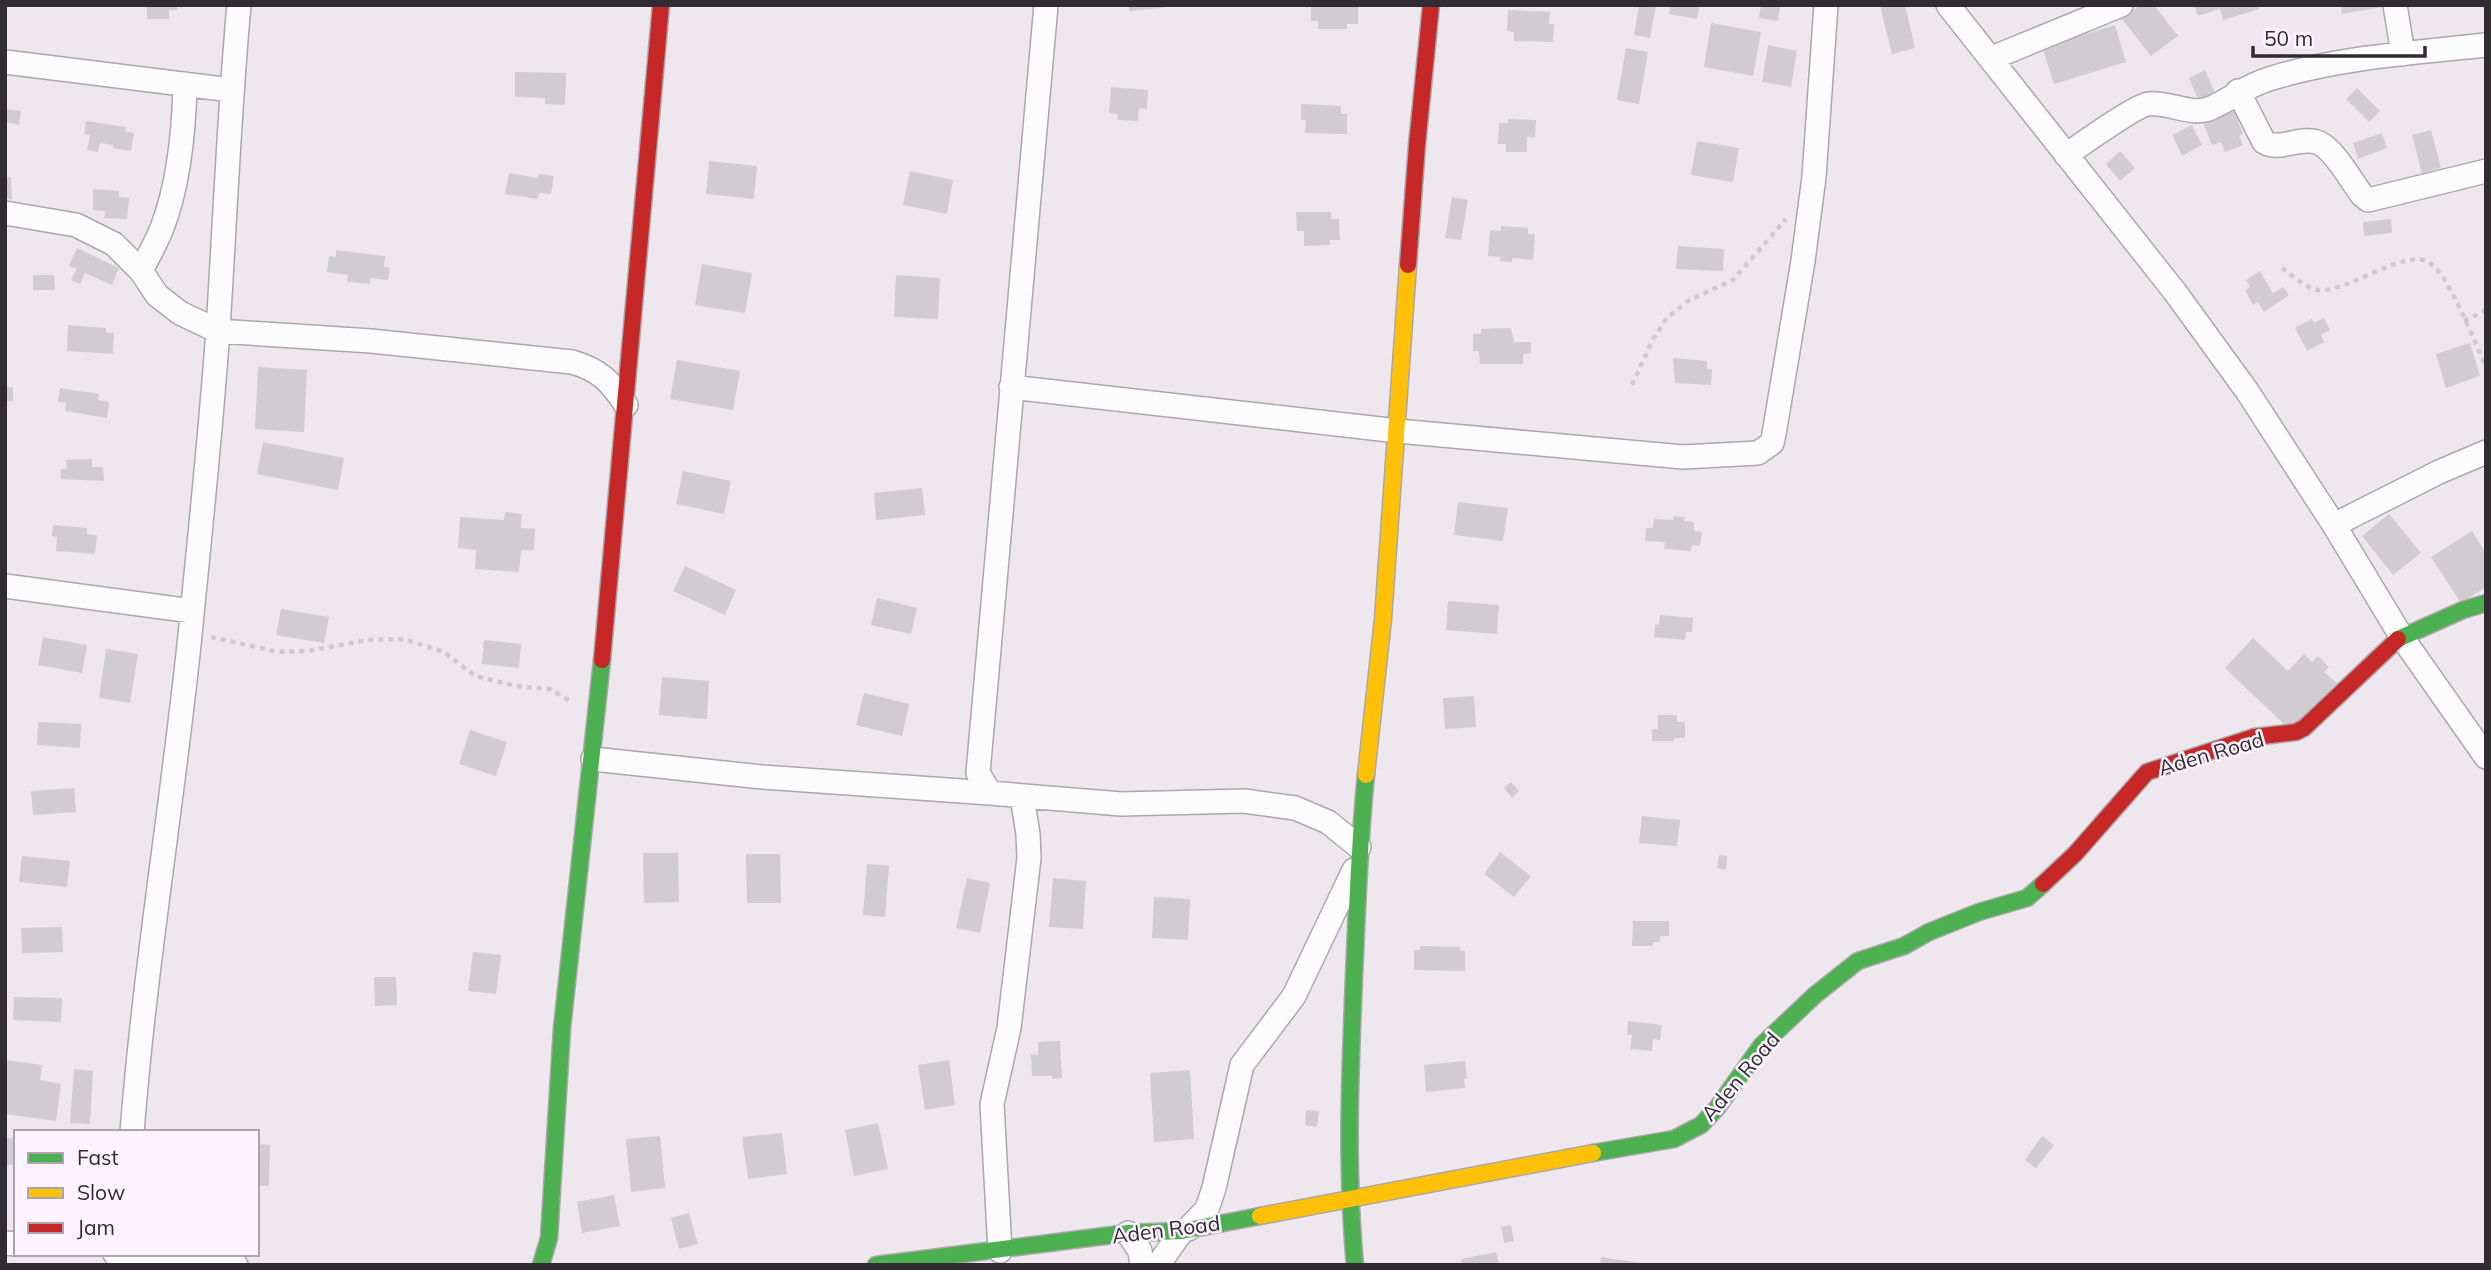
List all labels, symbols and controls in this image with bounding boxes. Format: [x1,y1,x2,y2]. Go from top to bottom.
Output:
scale bar [2253,14,2424,58]
text: 50 m [2264,25,2313,51]
street label: Aden Road [2155,726,2267,780]
street label: Aden Road [1695,1026,1785,1126]
legend [14,1130,259,1256]
text: Fast [77,1144,119,1170]
text: Slow [77,1179,125,1205]
street label: Aden Road [1111,1209,1221,1249]
text: Jam [77,1214,115,1240]

